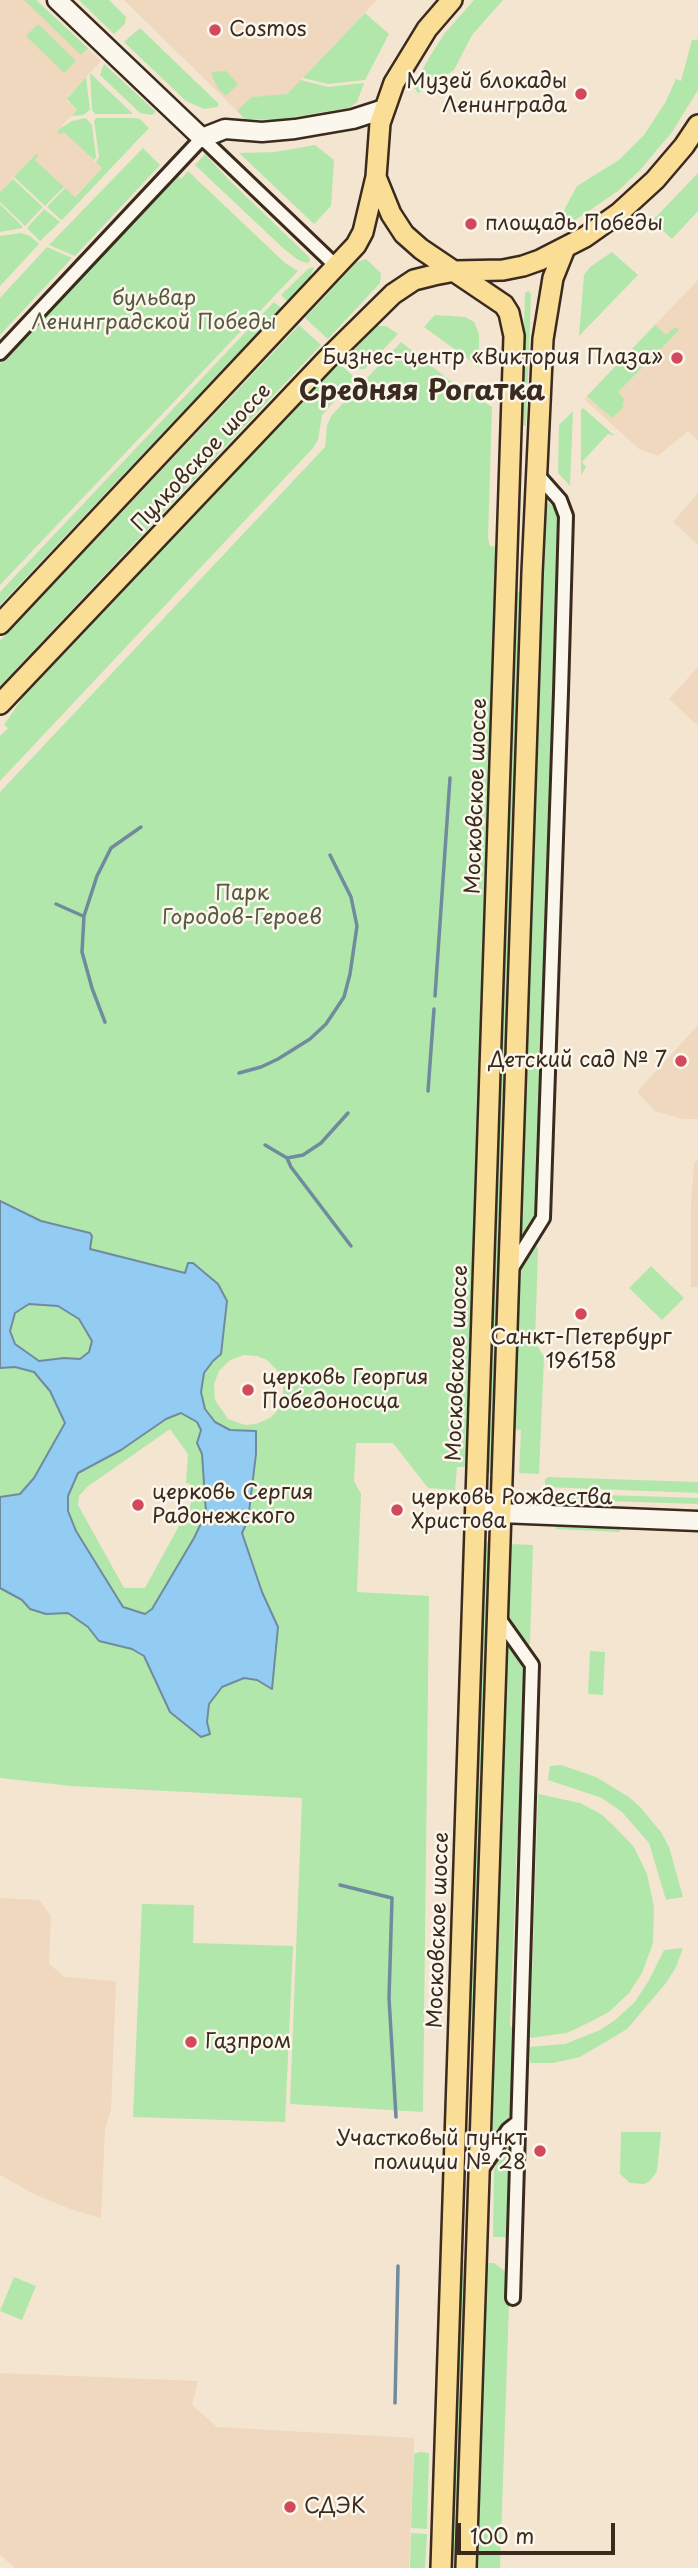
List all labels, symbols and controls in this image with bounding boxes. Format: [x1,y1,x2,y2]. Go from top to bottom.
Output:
place label: Cosmos [229,17,307,43]
marker: Cosmos [207,22,223,38]
place label: Музей блокады Ленинграда [406,69,567,119]
marker: Музей блокады Ленинграда [573,86,589,102]
place label: площадь Победы [485,211,663,237]
marker: площадь Победы [463,216,479,232]
park label: бульвар Ленинградской Победы [31,286,277,336]
place label: Бизнес-центр «Виктория Плаза» [322,345,663,371]
marker: Бизнес-центр «Виктория Плаза» [669,350,685,366]
district label: Средняя Рогатка [299,375,545,409]
street label: Пулковское шоссе [127,379,277,537]
street label: Московское шоссе [461,697,493,895]
park label: Парк Городов-Героев [162,881,322,931]
place label: Детский сад № 7 [489,1048,667,1074]
marker: Детский сад № 7 [673,1053,689,1069]
street label: Московское шоссе [442,1264,474,1462]
marker: Санкт-Петербург 196158 [573,1306,589,1322]
place label: Санкт-Петербург 196158 [490,1325,672,1375]
place label: церковь Георгия Победоносца [262,1365,429,1415]
marker: церковь Георгия Победоносца [240,1382,256,1398]
place label: церковь Сергия Радонежского [152,1480,314,1530]
place label: церковь Рождества Христова [411,1485,612,1535]
marker: церковь Сергия Радонежского [130,1497,146,1513]
marker: церковь Рождества Христова [389,1502,405,1518]
street label: Московское шоссе [423,1831,455,2029]
place label: Газпром [205,2029,291,2055]
marker: Газпром [183,2034,199,2050]
place label: Участковый пункт полиции № 28 [336,2126,526,2176]
marker: Участковый пункт полиции № 28 [532,2143,548,2159]
place label: СДЭК [304,2494,366,2520]
marker: СДЭК [282,2499,298,2515]
scale bar [460,2508,618,2552]
text: 100 m [470,2519,534,2551]

